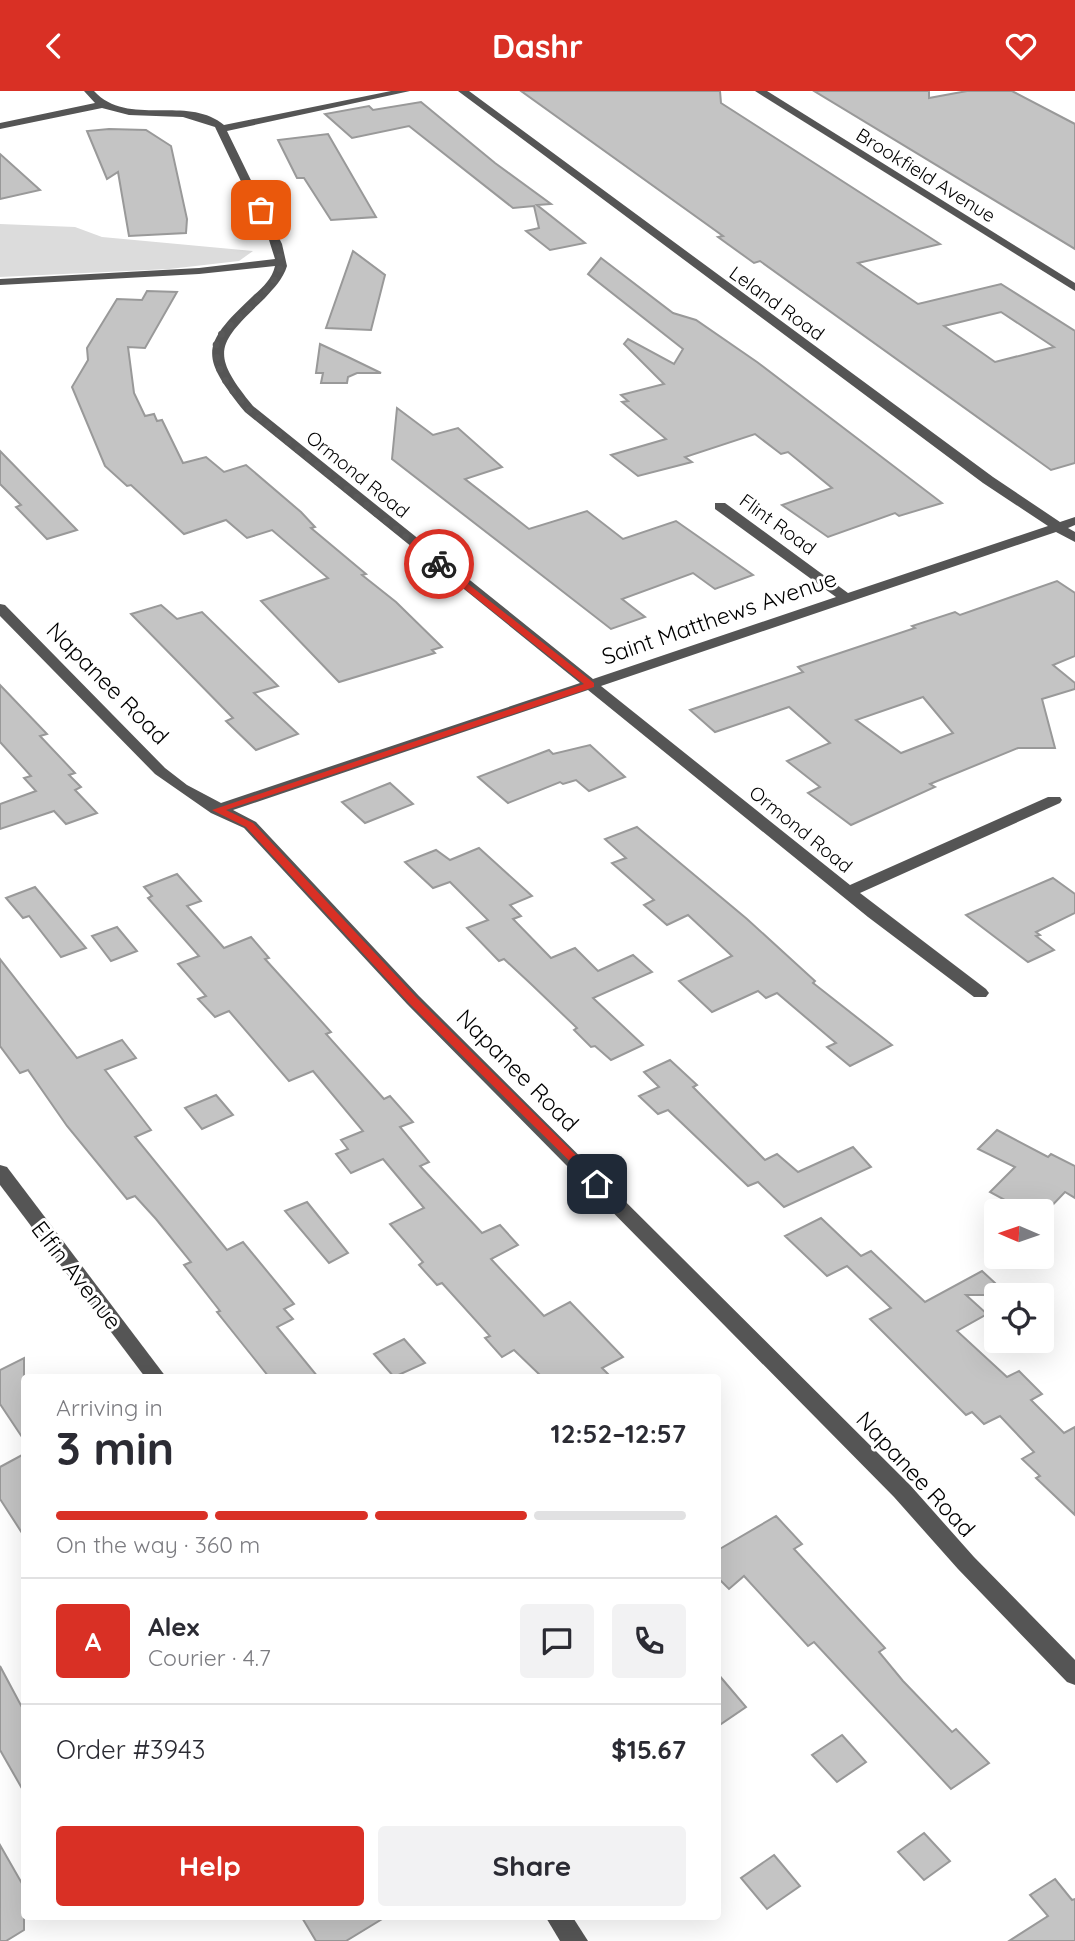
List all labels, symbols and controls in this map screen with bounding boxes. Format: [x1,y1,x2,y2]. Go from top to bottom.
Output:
text: Dashr [492,26,583,66]
icon: back [35,27,73,65]
icon: heart [1002,27,1040,65]
street label: Brookfield Avenue [852,122,1000,228]
pin [231,180,291,240]
icon: bag [242,191,280,229]
street label: Leland Road [725,261,829,345]
street label: Ormond Road [302,425,414,523]
street label: Flint Road [735,488,821,560]
courier [404,529,474,599]
icon: bike [420,545,458,583]
street label: Saint Matthews Avenue [598,563,840,671]
street label: Napanee Road [41,616,175,750]
street label: Ormond Road [745,780,857,878]
street label: Napanee Road [451,1003,585,1137]
pin [567,1154,627,1214]
icon: home [578,1165,616,1203]
north arrow [984,1199,1054,1269]
map controls [984,1199,1054,1353]
street label: Elfin Avenue [26,1215,128,1335]
button: locate [984,1283,1054,1353]
text: Arriving in [56,1393,163,1422]
street label: Napanee Road [850,1405,982,1543]
text: 12:52–12:57 [551,1417,686,1450]
text: 3 min [56,1419,174,1477]
text: On the way · 360 m [56,1530,260,1559]
button: chat [520,1604,594,1678]
button: phone [612,1604,686,1678]
text: Alex [148,1610,199,1643]
text: A [85,1625,101,1658]
text: Courier · 4.7 [148,1643,271,1672]
text: Order #3943 [56,1733,205,1766]
text: $15.67 [611,1733,686,1766]
button: Help [56,1826,364,1906]
button: Share [378,1826,686,1906]

